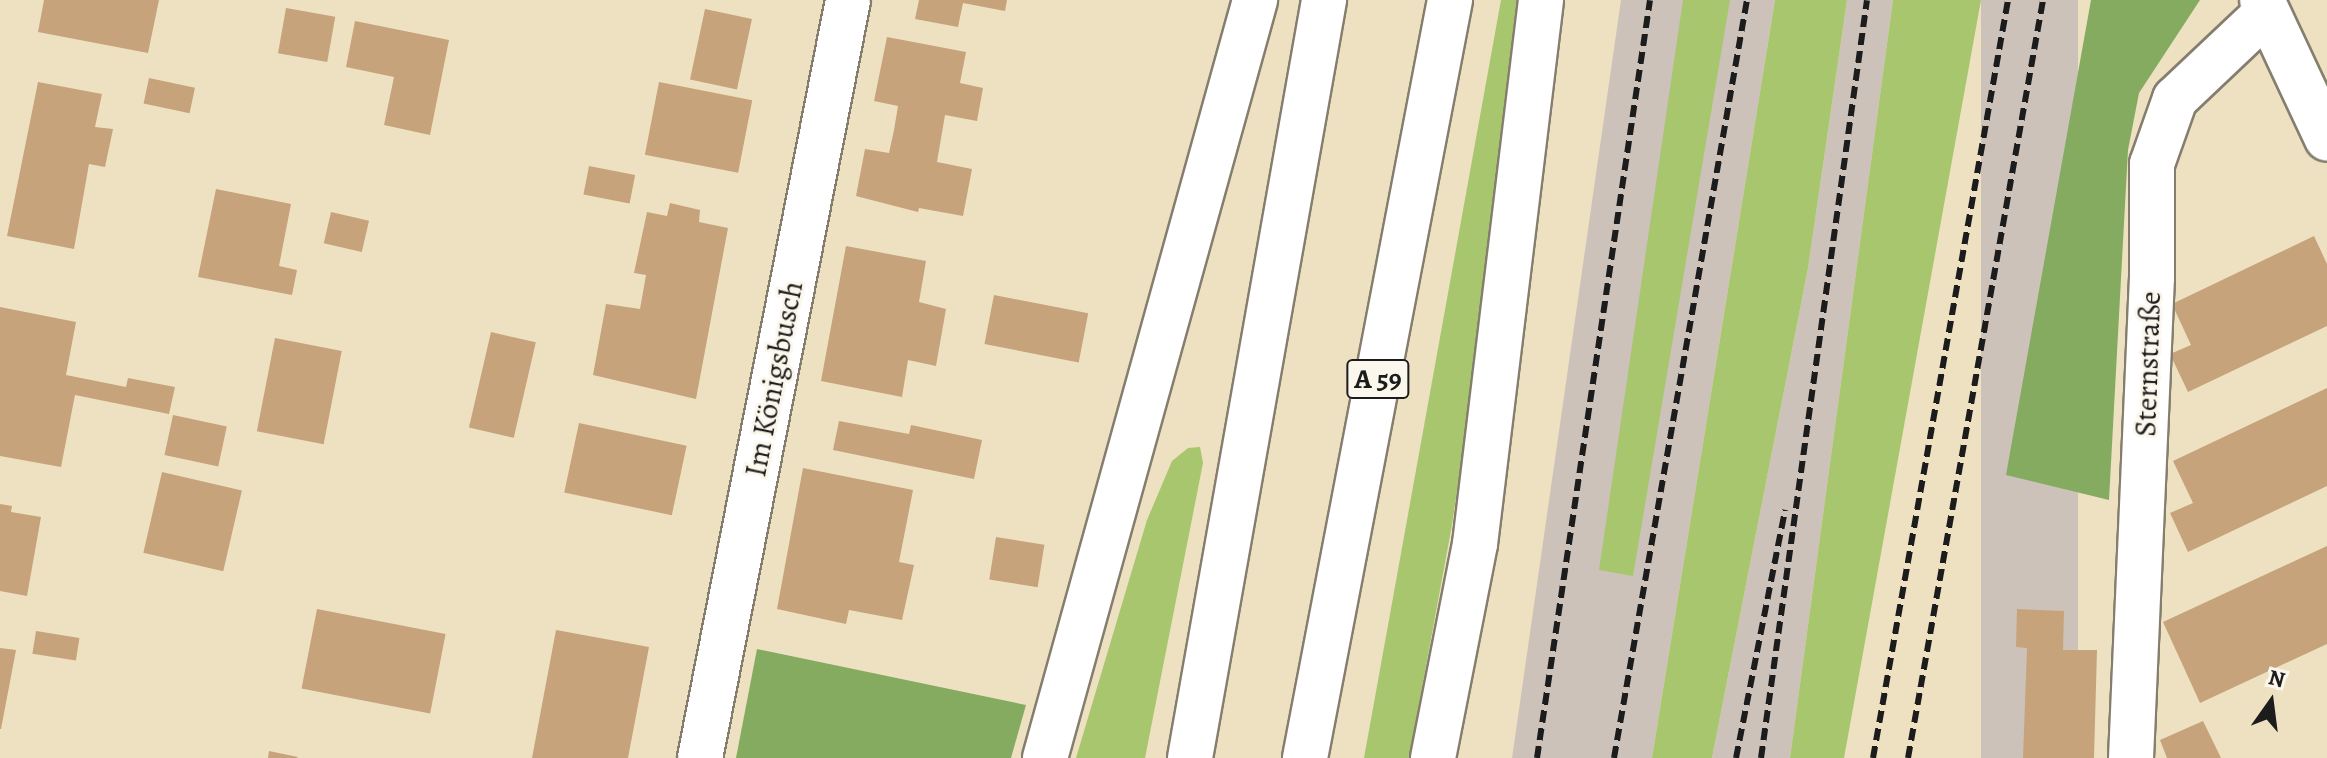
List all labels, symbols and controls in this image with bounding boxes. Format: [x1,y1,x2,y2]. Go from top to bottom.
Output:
street label: Im Königsbusch [737,278,811,480]
street label: Sternstraße [2127,291,2169,437]
road number: A 59 [1346,355,1410,403]
north arrow [2231,662,2311,742]
text: N [2265,662,2288,695]

